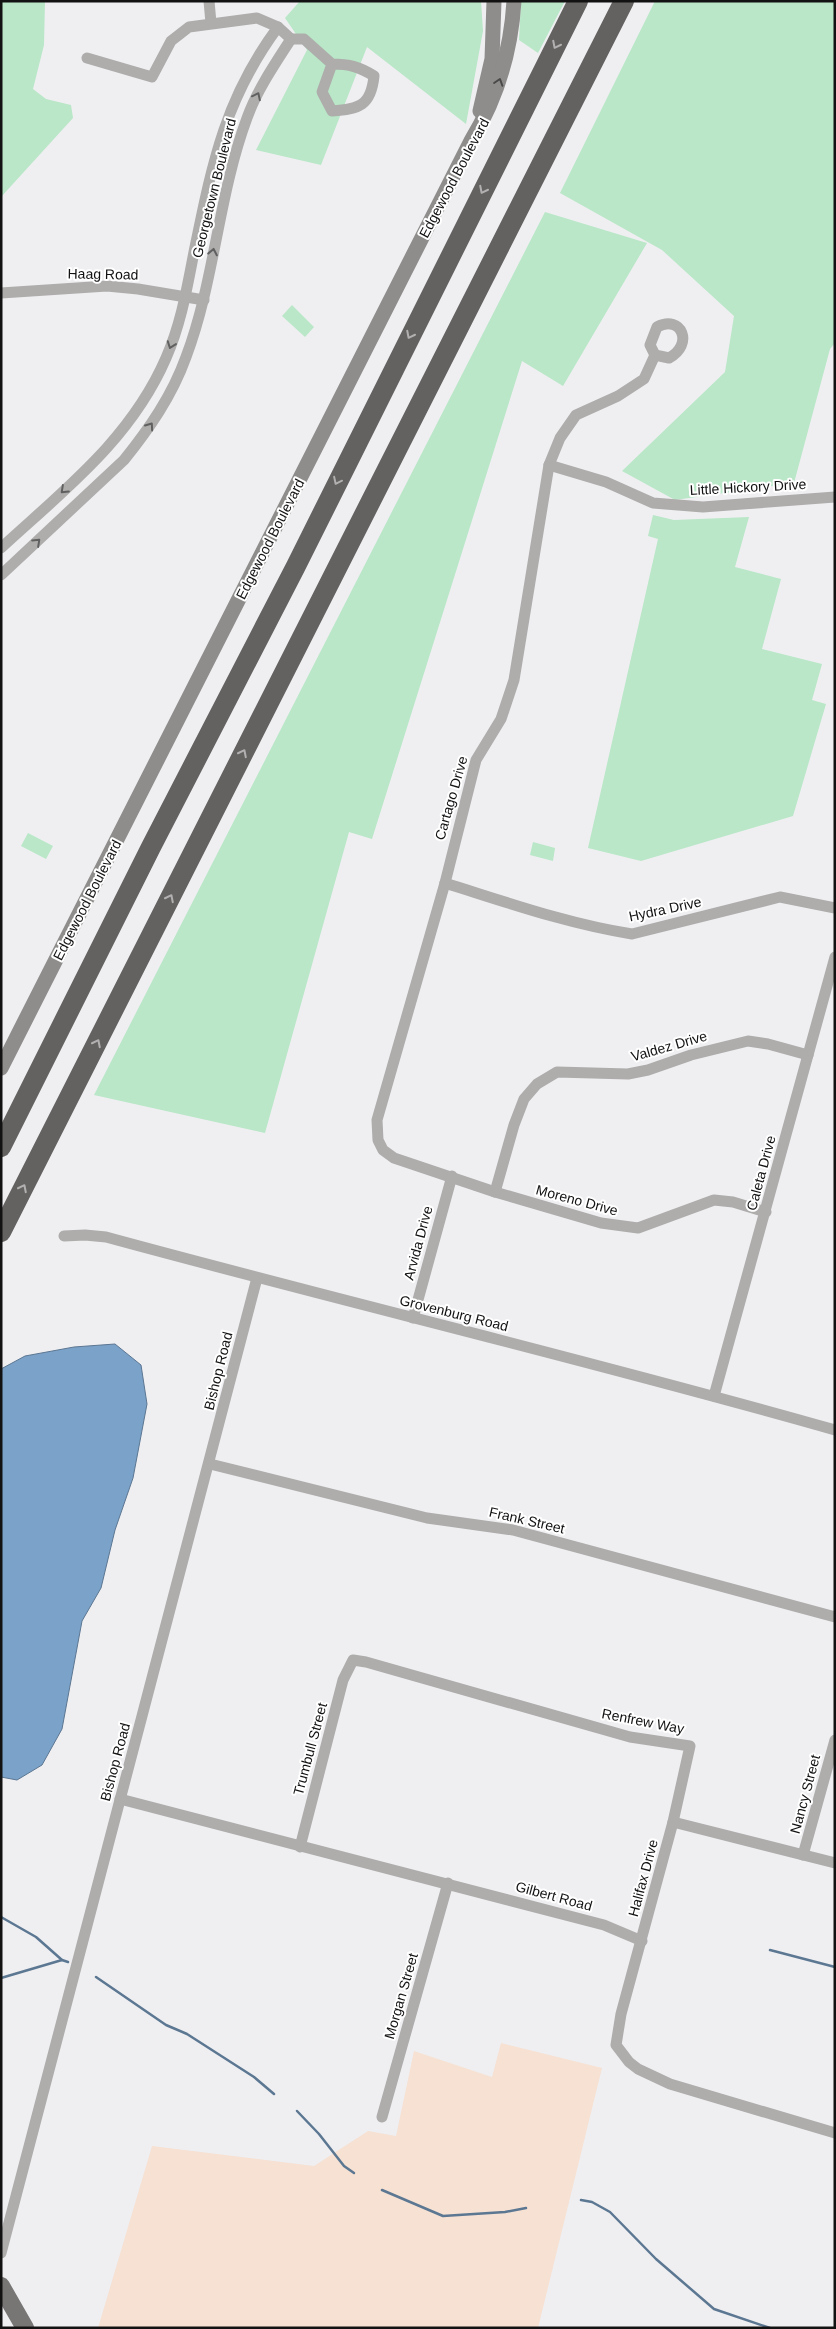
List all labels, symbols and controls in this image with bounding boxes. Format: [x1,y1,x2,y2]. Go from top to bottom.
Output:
one-way arrow [552,40,562,49]
one-way arrow [494,78,504,87]
one-way arrow [251,93,261,102]
street label: Edgewood Boulevard [416,115,492,241]
street label: Georgetown Boulevard [189,117,239,259]
one-way arrow [479,185,489,194]
one-way arrow [207,248,218,257]
street label: Haag Road [67,265,139,283]
one-way arrow [406,330,416,339]
one-way arrow [167,340,177,349]
one-way arrow [144,422,153,432]
street label: Edgewood Boulevard [233,476,307,602]
one-way arrow [333,476,343,485]
street label: Little Hickory Drive [689,476,807,498]
one-way arrow [61,484,70,493]
one-way arrow [31,539,40,548]
one-way arrow [237,749,247,758]
street label: Cartago Drive [431,754,471,842]
street label: Edgewood Boulevard [50,837,124,963]
street label: Hydra Drive [627,893,703,925]
one-way arrow [164,894,174,903]
street label: Valdez Drive [629,1027,709,1064]
one-way arrow [91,1039,101,1048]
street label: Caleta Drive [743,1134,779,1212]
street label: Moreno Drive [534,1181,620,1219]
one-way arrow [17,1184,27,1193]
street label: Arvida Drive [400,1204,436,1282]
street label: Grovenburg Road [398,1292,510,1334]
street label: Bishop Road [201,1330,235,1412]
street label: Frank Street [488,1504,566,1536]
street label: Trumbull Street [290,1701,330,1797]
street label: Renfrew Way [600,1705,686,1737]
street label: Bishop Road [97,1721,133,1803]
street label: Nancy Street [787,1753,823,1835]
street label: Halifax Drive [625,1837,661,1918]
street label: Gilbert Road [514,1878,594,1914]
street label: Morgan Street [381,1951,421,2041]

